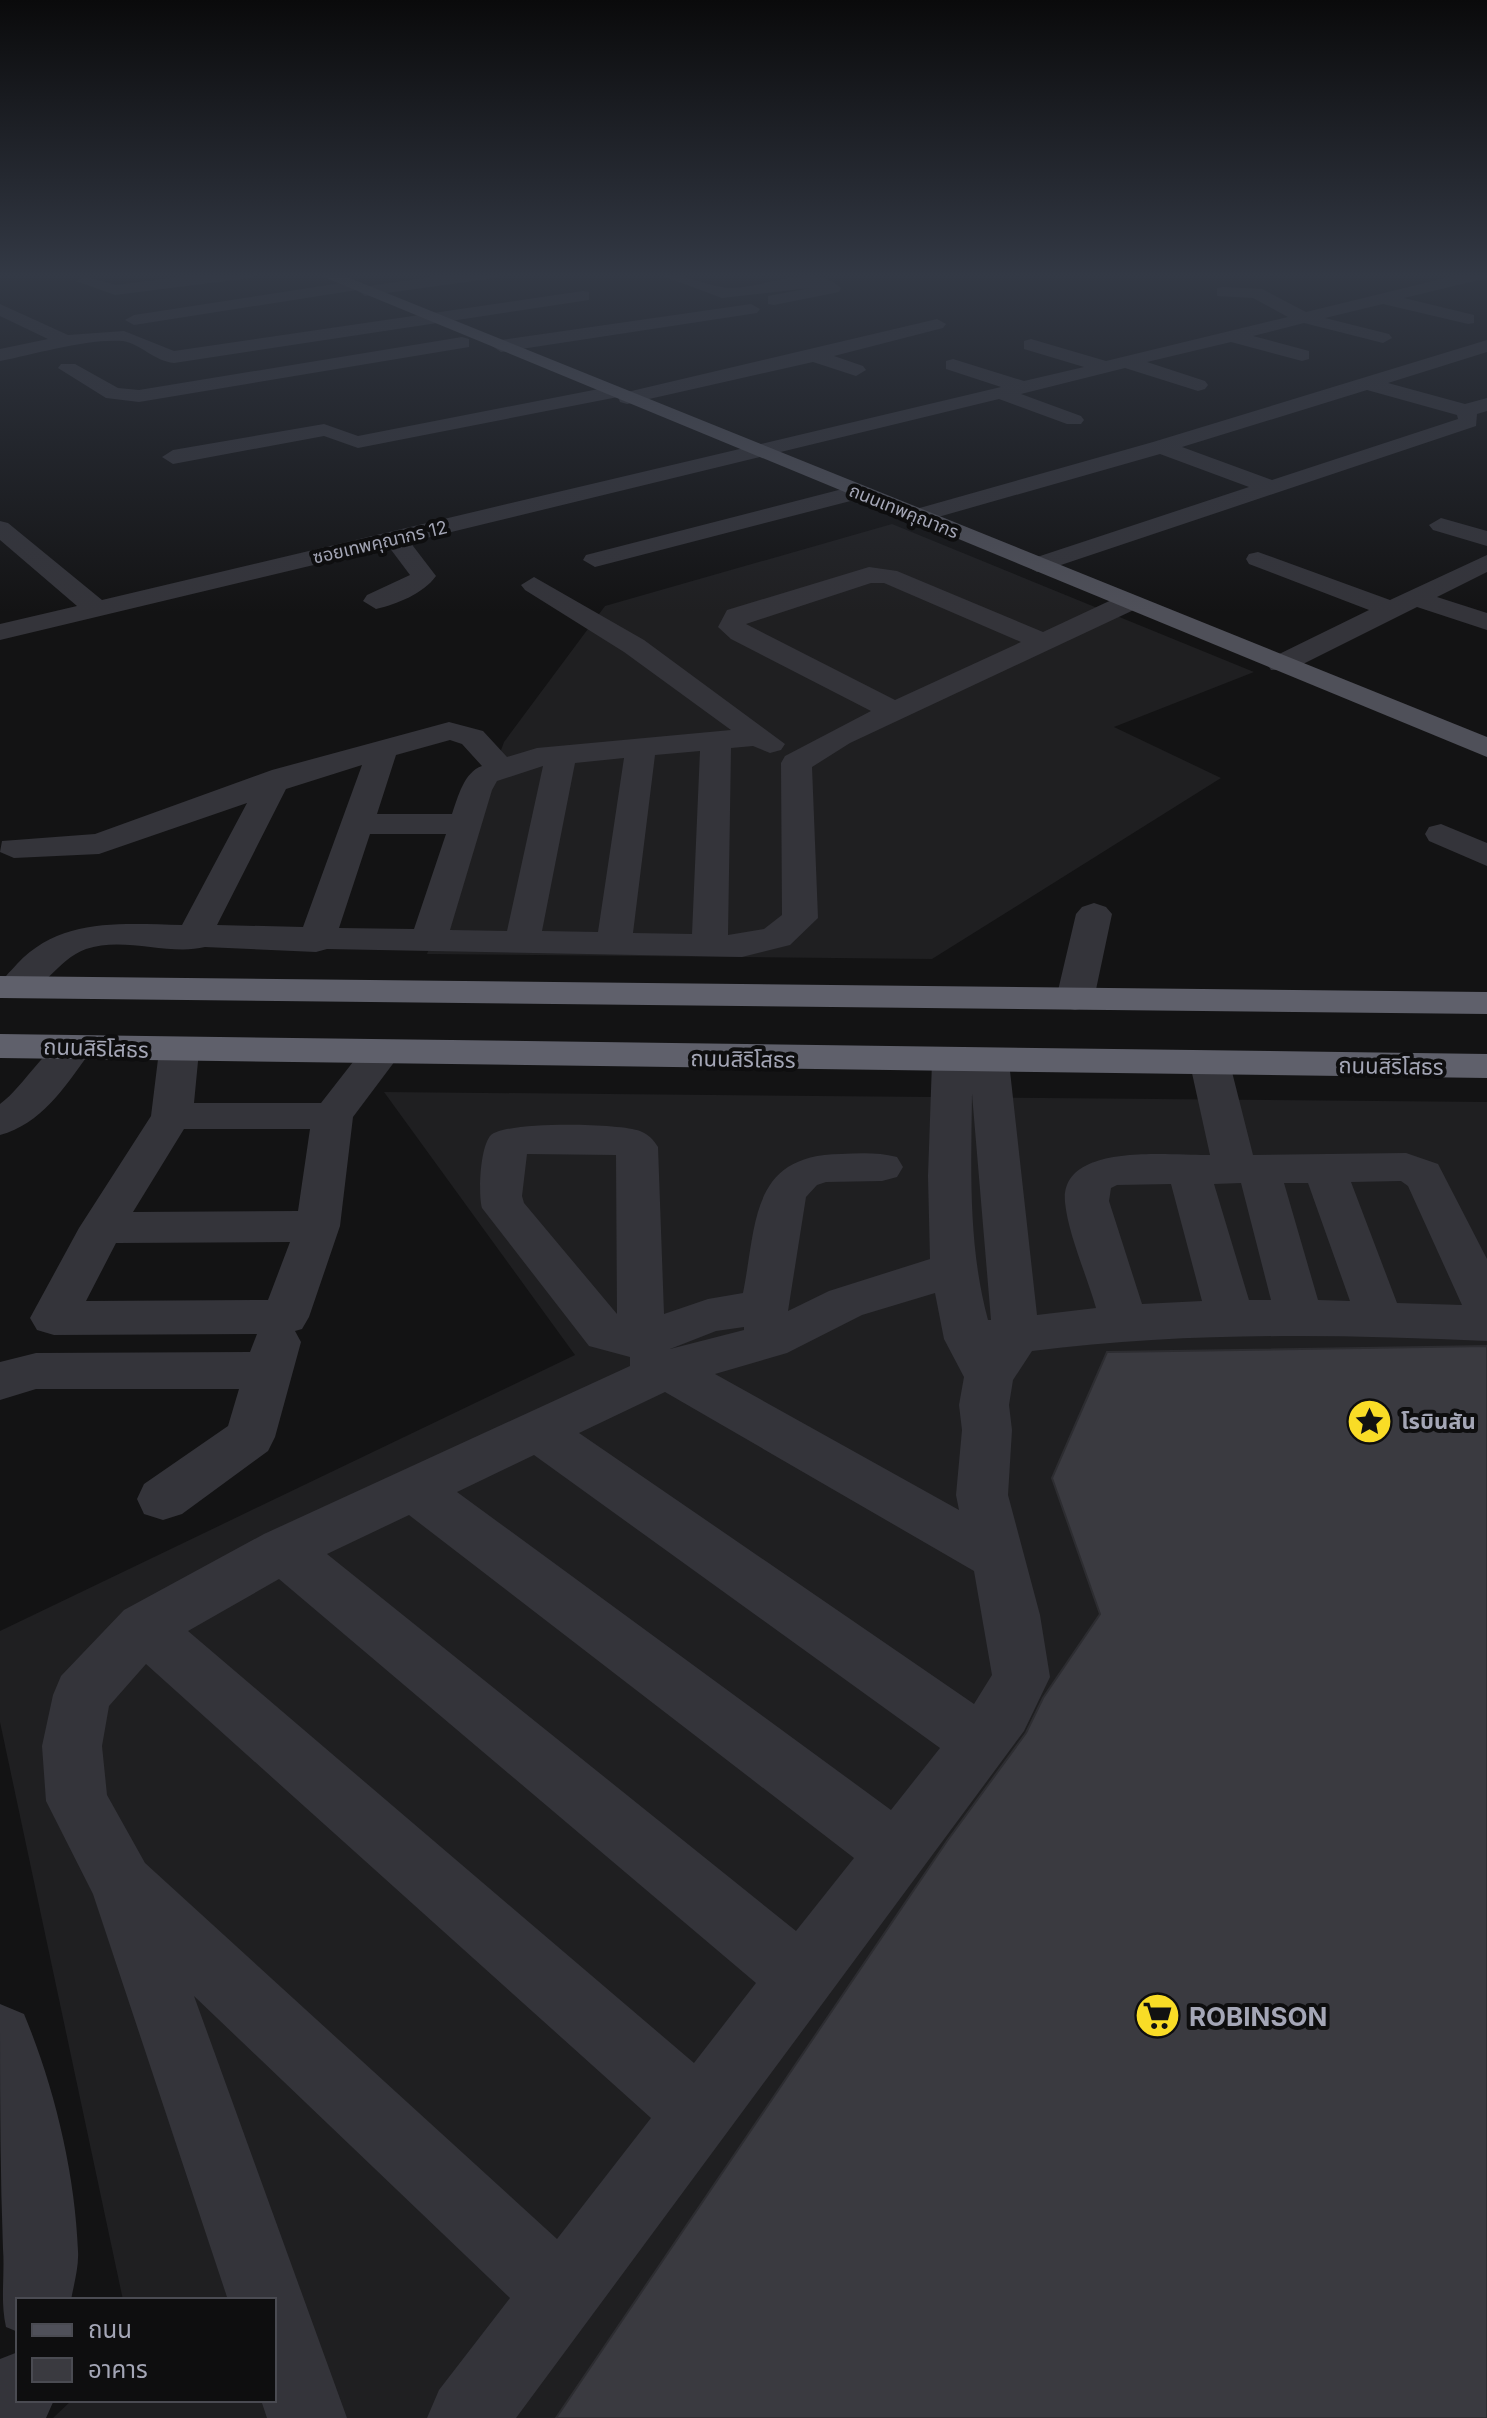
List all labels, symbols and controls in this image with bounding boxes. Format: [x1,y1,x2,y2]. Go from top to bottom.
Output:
street label: ถนนเทพคุณากร [846,480,962,543]
street label: ซอยเทพคุณากร 12 [311,516,450,569]
street label: ถนนสิริโสธร [43,1033,149,1063]
street label: ถนนสิริโสธร [690,1045,796,1073]
street label: ถนนสิริโสธร [1338,1052,1444,1080]
place icon: โรบินสัน [1346,1397,1394,1445]
place label: โรบินสัน [1401,1408,1476,1434]
supermarket icon: ROBINSON [1134,1992,1182,2040]
place label: ROBINSON [1189,2001,1327,2032]
legend [16,2298,276,2402]
text: ถนน [88,2315,132,2344]
text: อาคาร [88,2355,148,2384]

